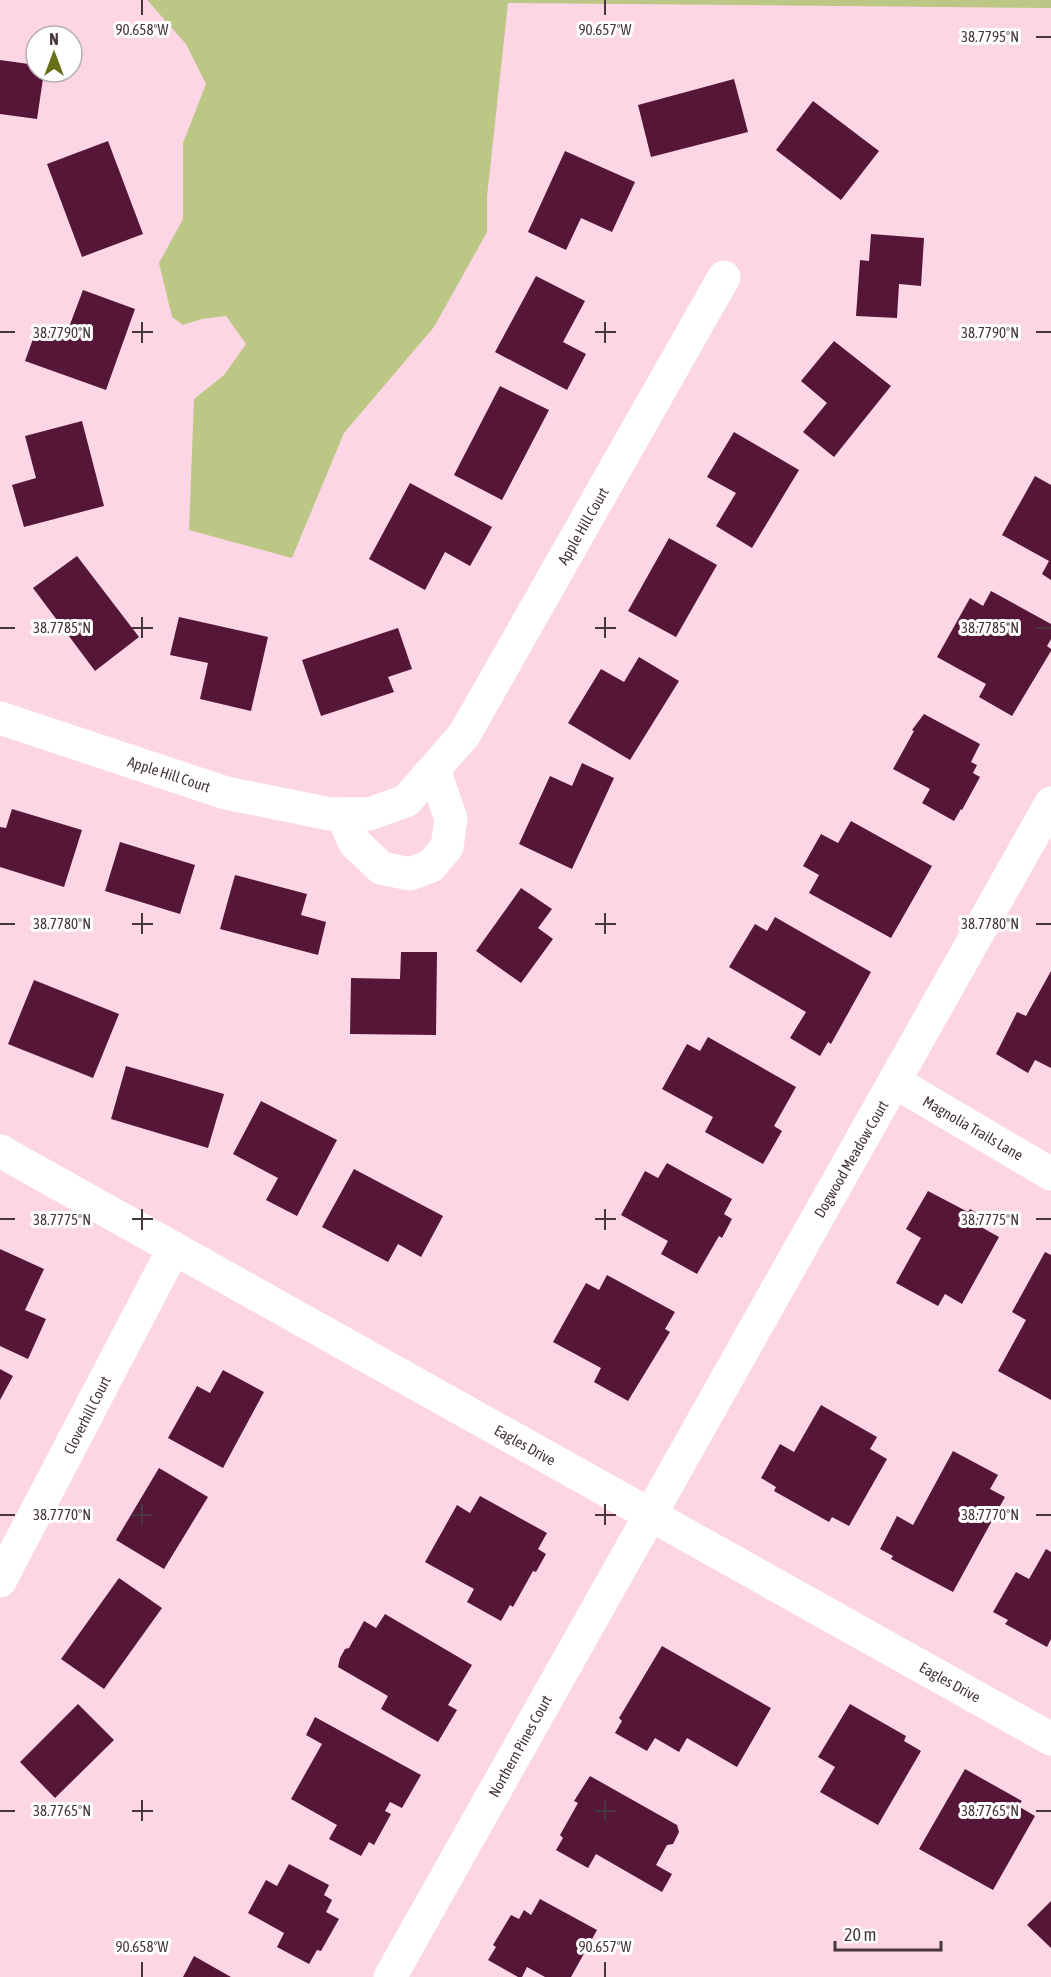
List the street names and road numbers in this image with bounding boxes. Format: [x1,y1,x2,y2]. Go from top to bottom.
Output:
street label: Apple Hill Court [554,484,612,568]
street label: Apple Hill Court [125,753,213,795]
street label: Magnolia Trails Lane [920,1092,1026,1164]
street label: Dogwood Meadow Court [811,1097,891,1221]
street label: Cloverhill Court [60,1373,114,1457]
street label: Eagles Drive [492,1421,559,1469]
street label: Eagles Drive [917,1658,984,1706]
street label: Northern Pines Court [485,1692,555,1800]

